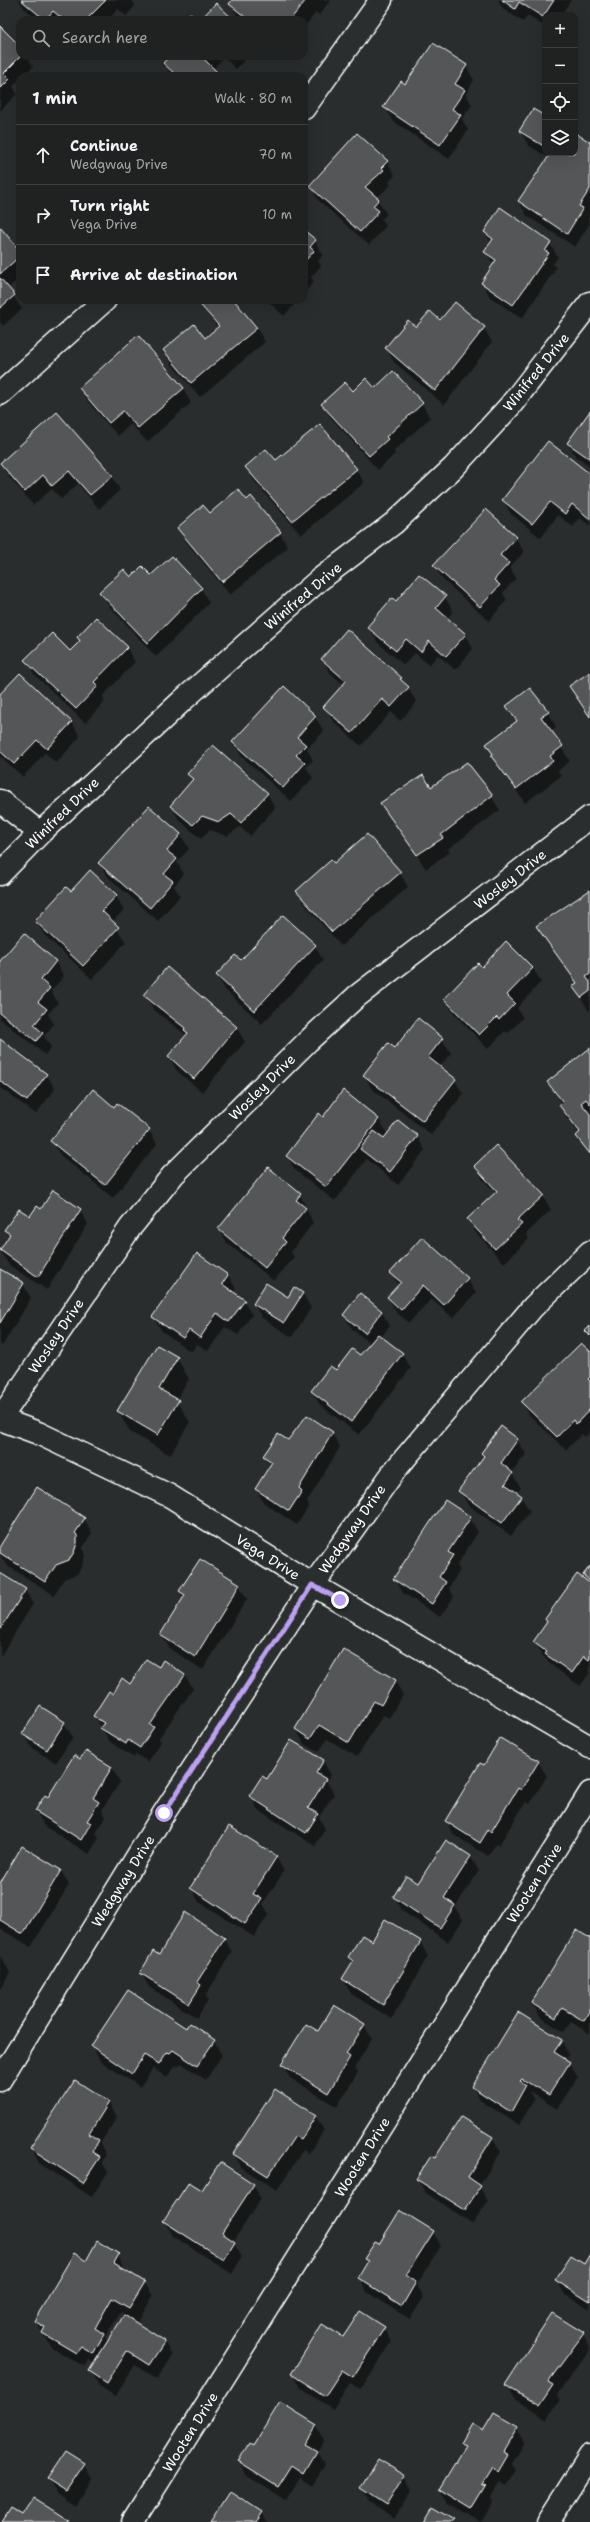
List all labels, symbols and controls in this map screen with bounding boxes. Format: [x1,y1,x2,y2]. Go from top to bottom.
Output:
map controls [542,12,578,156]
button: + [542,12,578,48]
search box [16,16,308,60]
icon: search [30,27,52,49]
text: Search here [62,28,148,48]
button: − [542,48,578,84]
button: locate [542,84,578,120]
text: 1 min [32,87,77,109]
text: Walk · 80 m [214,90,292,107]
button: layers [542,120,578,156]
text: Continue [70,136,138,156]
icon: ahead [32,144,54,166]
text: 70 m [258,146,292,163]
text: Wedgway Drive [70,156,168,173]
text: Turn right [70,196,150,216]
icon: right [32,204,54,226]
text: 10 m [262,206,292,223]
text: Vega Drive [70,216,137,233]
icon: arrive [32,264,54,286]
text: Arrive at destination [70,265,238,285]
street label: Winifred Drive [499,329,573,415]
street label: Winifred Drive [260,558,346,634]
street label: Winifred Drive [21,773,103,853]
street label: Wosley Drive [470,845,550,913]
street label: Wosley Drive [225,1050,299,1124]
street label: Wosley Drive [24,1295,88,1377]
street label: Wedgway Drive [314,1481,390,1577]
street label: Vega Drive [232,1530,304,1584]
route end [331,1591,349,1609]
route start [155,1804,173,1822]
street label: Wedgway Drive [87,1831,159,1930]
street label: Wooten Drive [502,1840,566,1926]
street label: Wooten Drive [330,2114,394,2200]
street label: Wooten Drive [158,2389,222,2475]

